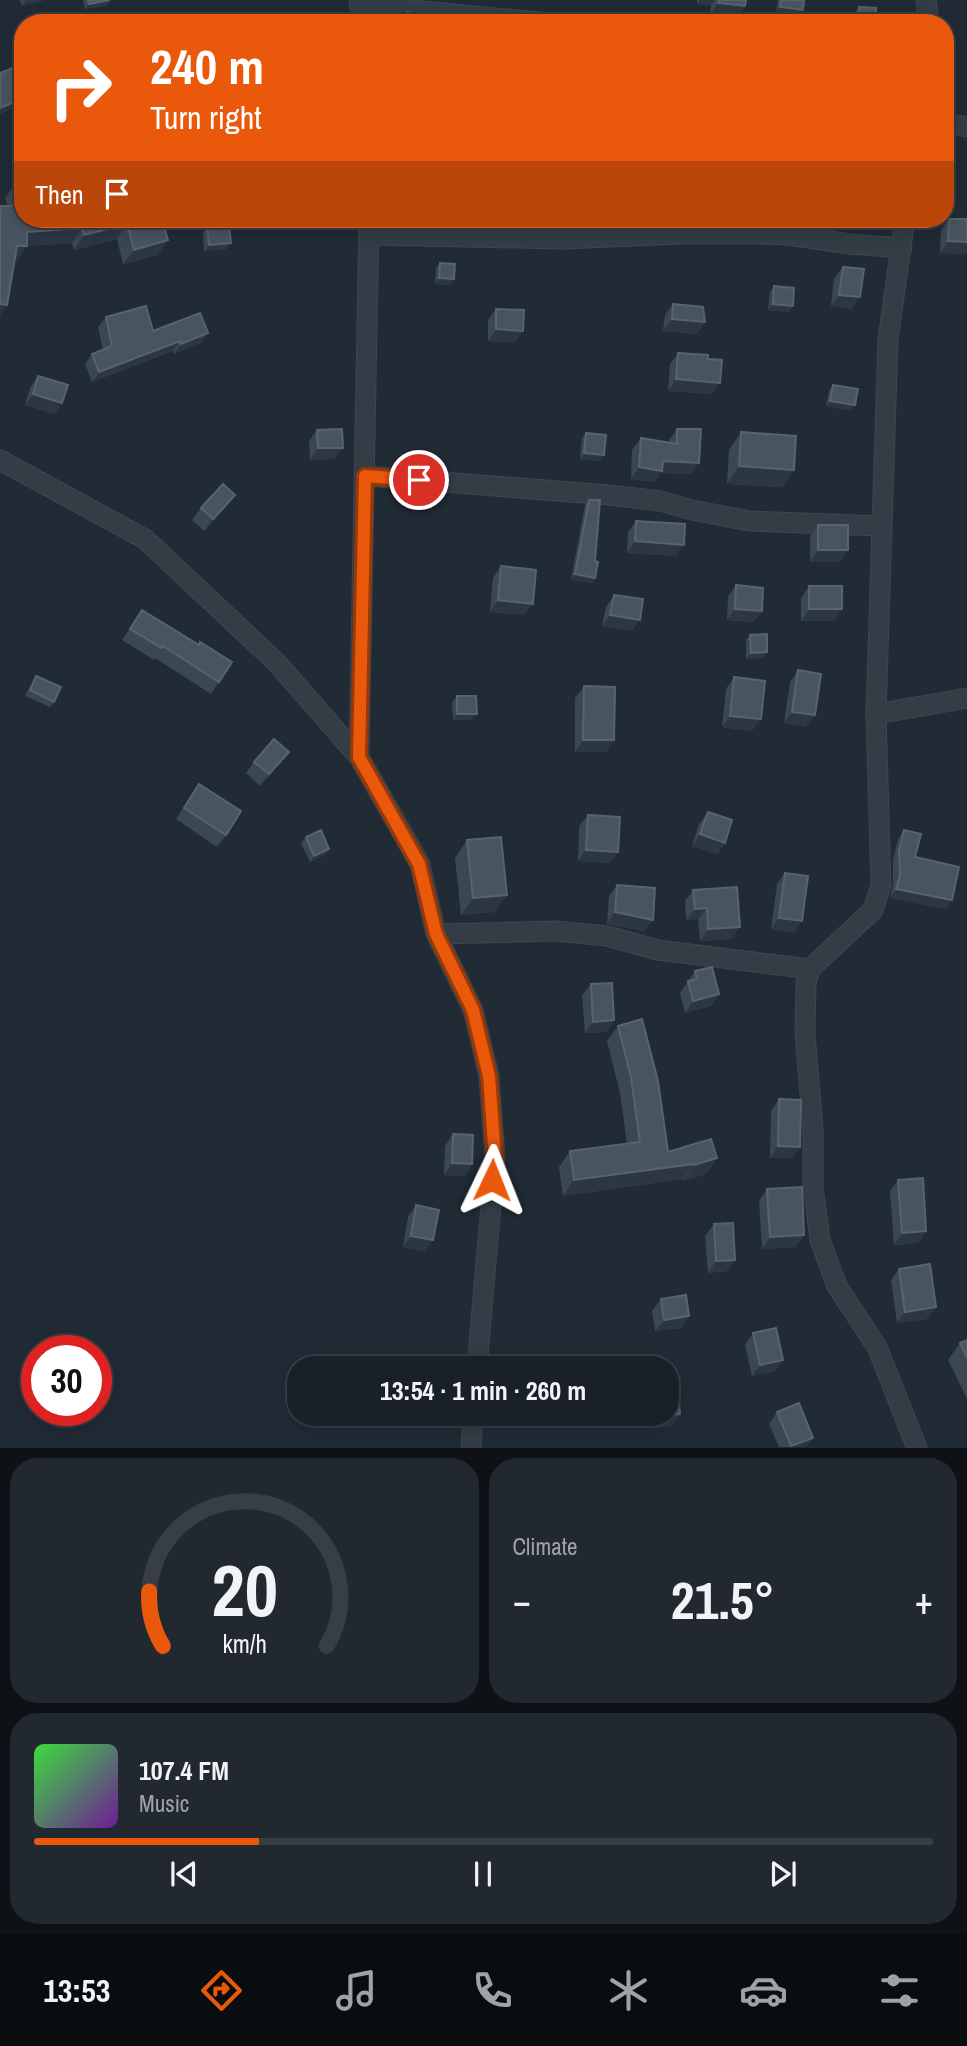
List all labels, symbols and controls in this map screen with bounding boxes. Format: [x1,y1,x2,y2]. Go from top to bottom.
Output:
text: 240 m [150,33,264,99]
icon: right [35,42,126,133]
text: Turn right [150,96,262,139]
icon: arrive [98,175,136,213]
text: Then [35,177,84,212]
pin [389,450,449,510]
icon: arrive [400,461,438,499]
position arrow [455,1143,529,1217]
speed limit sign: 30 [21,1335,112,1426]
text: 13:54 · 1 min · 260 m [380,1373,586,1408]
text: Climate [513,1531,577,1562]
text: 20 [211,1542,277,1640]
text: 21.5° [671,1565,775,1635]
text: − [513,1575,531,1626]
text: + [915,1575,933,1626]
text: km/h [222,1627,266,1661]
text: 107.4 FM [139,1753,229,1788]
text: Music [139,1788,189,1819]
icon: previous [165,1855,203,1893]
icon: pause [464,1855,502,1893]
icon: next [764,1855,802,1893]
icon: directions [197,1966,246,2015]
icon: music [332,1966,381,2015]
icon: phone [468,1966,517,2015]
icon: climate [604,1966,653,2015]
icon: car [739,1966,788,2015]
icon: filters [875,1966,924,2015]
text: 13:53 [43,1969,110,2012]

